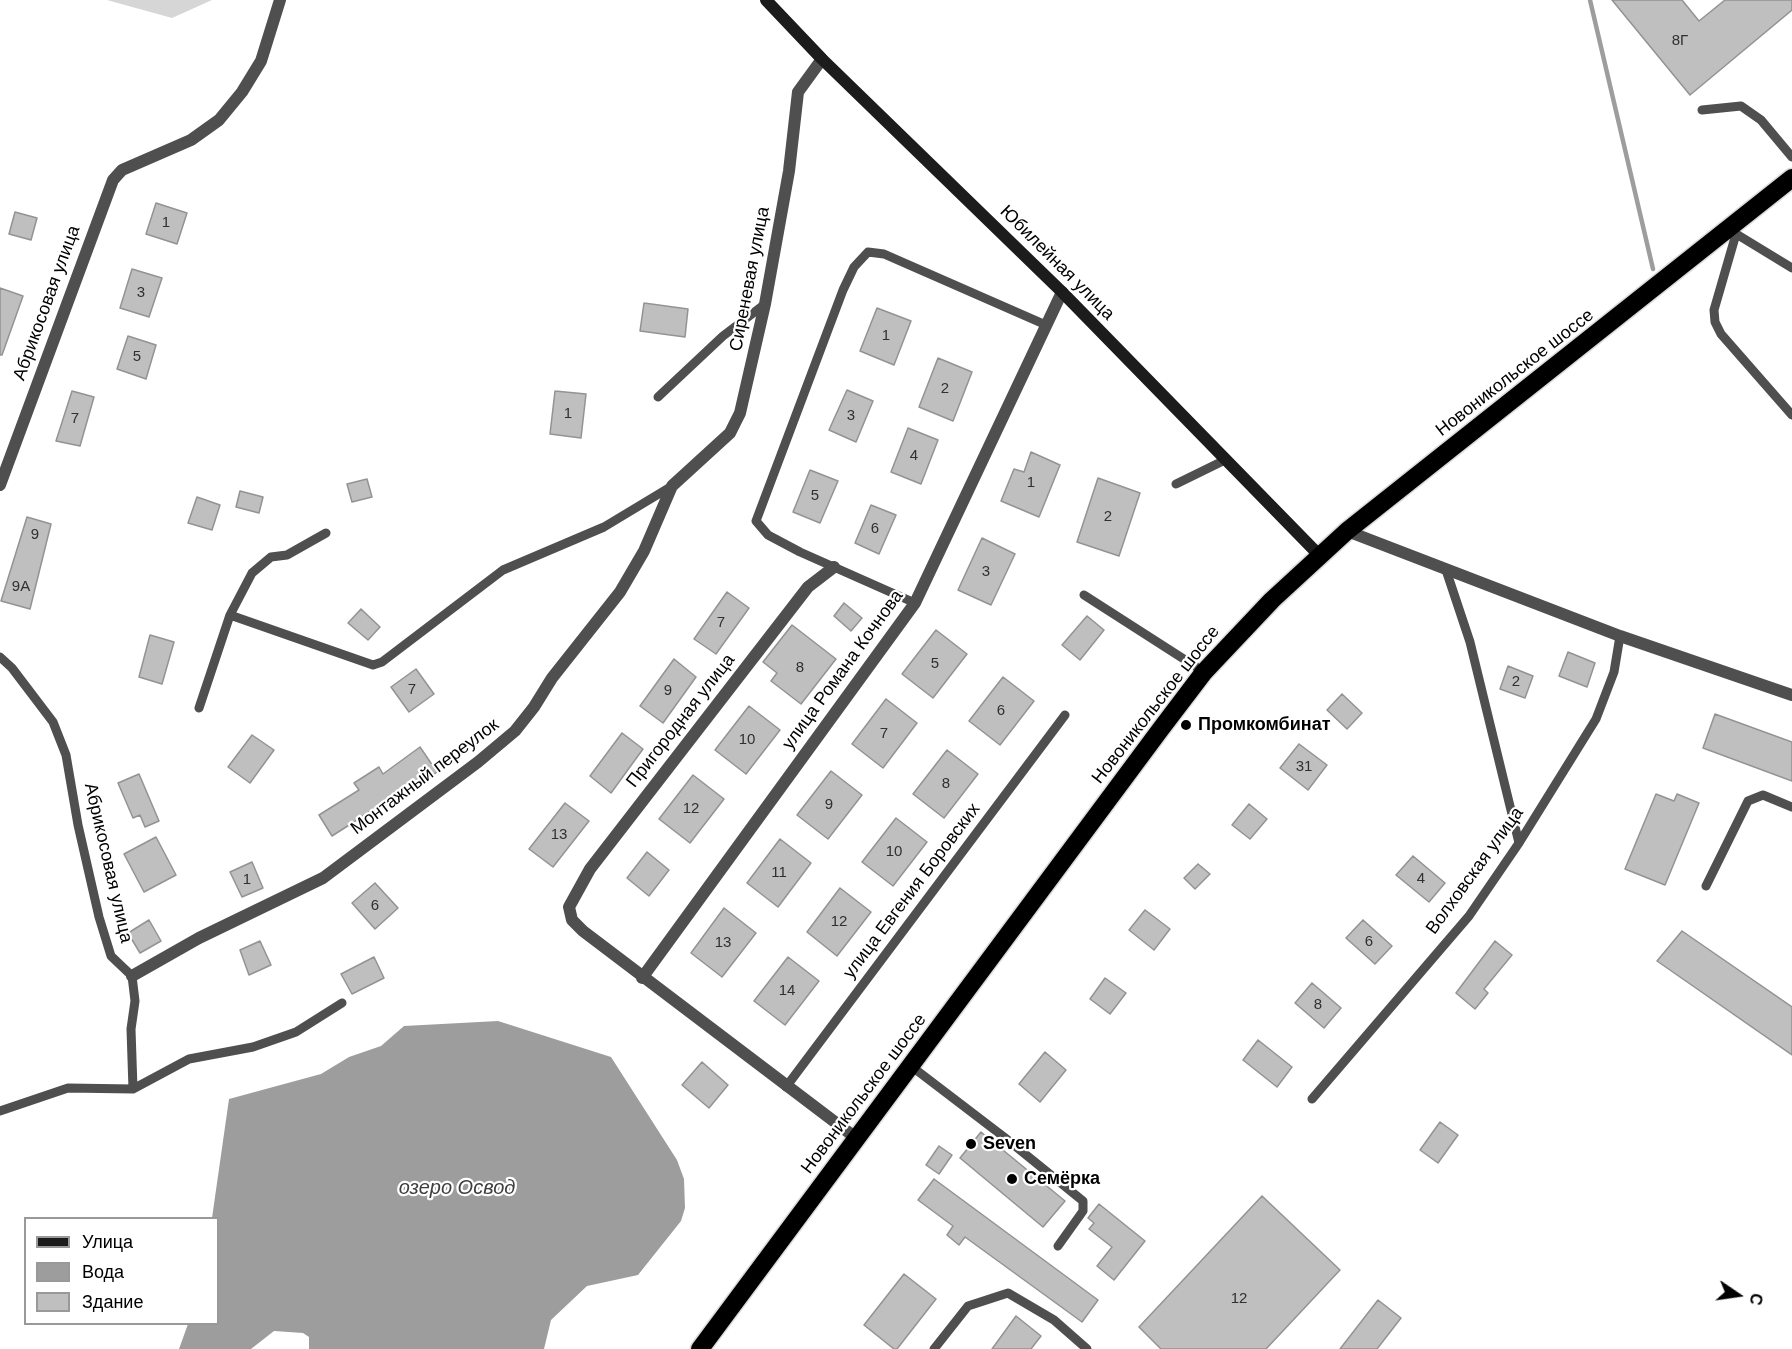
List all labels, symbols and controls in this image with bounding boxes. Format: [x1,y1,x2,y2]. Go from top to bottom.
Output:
house number: 8Г [1672,32,1688,50]
street label: Юбилейная улица [995,201,1119,325]
street label: Сиреневая улица [725,205,775,353]
house number: 1 [162,214,170,232]
street label: Абрикосовая улица [9,223,85,383]
house number: 3 [137,284,145,302]
street label: Новоникольское шоссе [1432,305,1598,441]
house number: 1 [882,327,890,345]
house number: 5 [133,348,141,366]
house number: 2 [941,380,949,398]
house number: 1 [564,405,572,423]
house number: 3 [847,407,855,425]
house number: 7 [71,410,79,428]
house number: 4 [910,447,918,465]
house number: 1 [1027,474,1035,492]
house number: 5 [811,487,819,505]
house number: 2 [1104,508,1112,526]
house number: 6 [871,520,879,538]
house number: 9 [31,526,39,544]
house number: 3 [982,563,990,581]
house number: 9А [12,578,30,596]
street label: улица Романа Кочнова [778,586,908,754]
house number: 7 [717,614,725,632]
street label: Новоникольское шоссе [1088,622,1224,788]
street label: Пригородная улица [622,650,740,792]
house number: 5 [931,655,939,673]
house number: 8 [796,659,804,677]
house number: 2 [1512,673,1520,691]
house number: 7 [408,681,416,699]
house number: 9 [664,682,672,700]
house number: 6 [997,702,1005,720]
street label: Монтажный переулок [347,714,503,840]
place label: Промкомбинат [1198,714,1330,736]
marker: Промкомбинат [1179,718,1193,732]
house number: 7 [880,725,888,743]
house number: 10 [739,731,755,749]
house number: 31 [1296,758,1312,776]
house number: 8 [942,775,950,793]
street label: Абрикосовая улица [79,781,137,945]
house number: 9 [825,796,833,814]
street label: улица Евгения Боровских [839,799,985,983]
house number: 12 [683,800,699,818]
street label: Волховская улица [1422,803,1528,939]
house number: 13 [551,826,567,844]
house number: 10 [886,843,902,861]
house number: 11 [771,864,787,882]
house number: 4 [1417,870,1425,888]
house number: 1 [243,871,251,889]
house number: 6 [371,897,379,915]
house number: 12 [831,913,847,931]
house number: 6 [1365,933,1373,951]
house number: 13 [715,934,731,952]
house number: 14 [779,982,795,1000]
house number: 8 [1314,996,1322,1014]
street label: Новоникольское шоссе [797,1010,931,1178]
place label: Seven [983,1133,1036,1155]
marker: Seven [964,1137,978,1151]
place label: Семёрка [1024,1168,1100,1190]
marker: Семёрка [1005,1172,1019,1186]
water label: озеро Освод [399,1176,515,1200]
legend [24,1217,219,1325]
text: Улица [82,1232,133,1252]
text: Вода [82,1262,124,1282]
north arrow [1708,1265,1768,1325]
house number: 12 [1231,1290,1247,1308]
text: Здание [82,1292,143,1312]
text: С [1746,1292,1766,1307]

